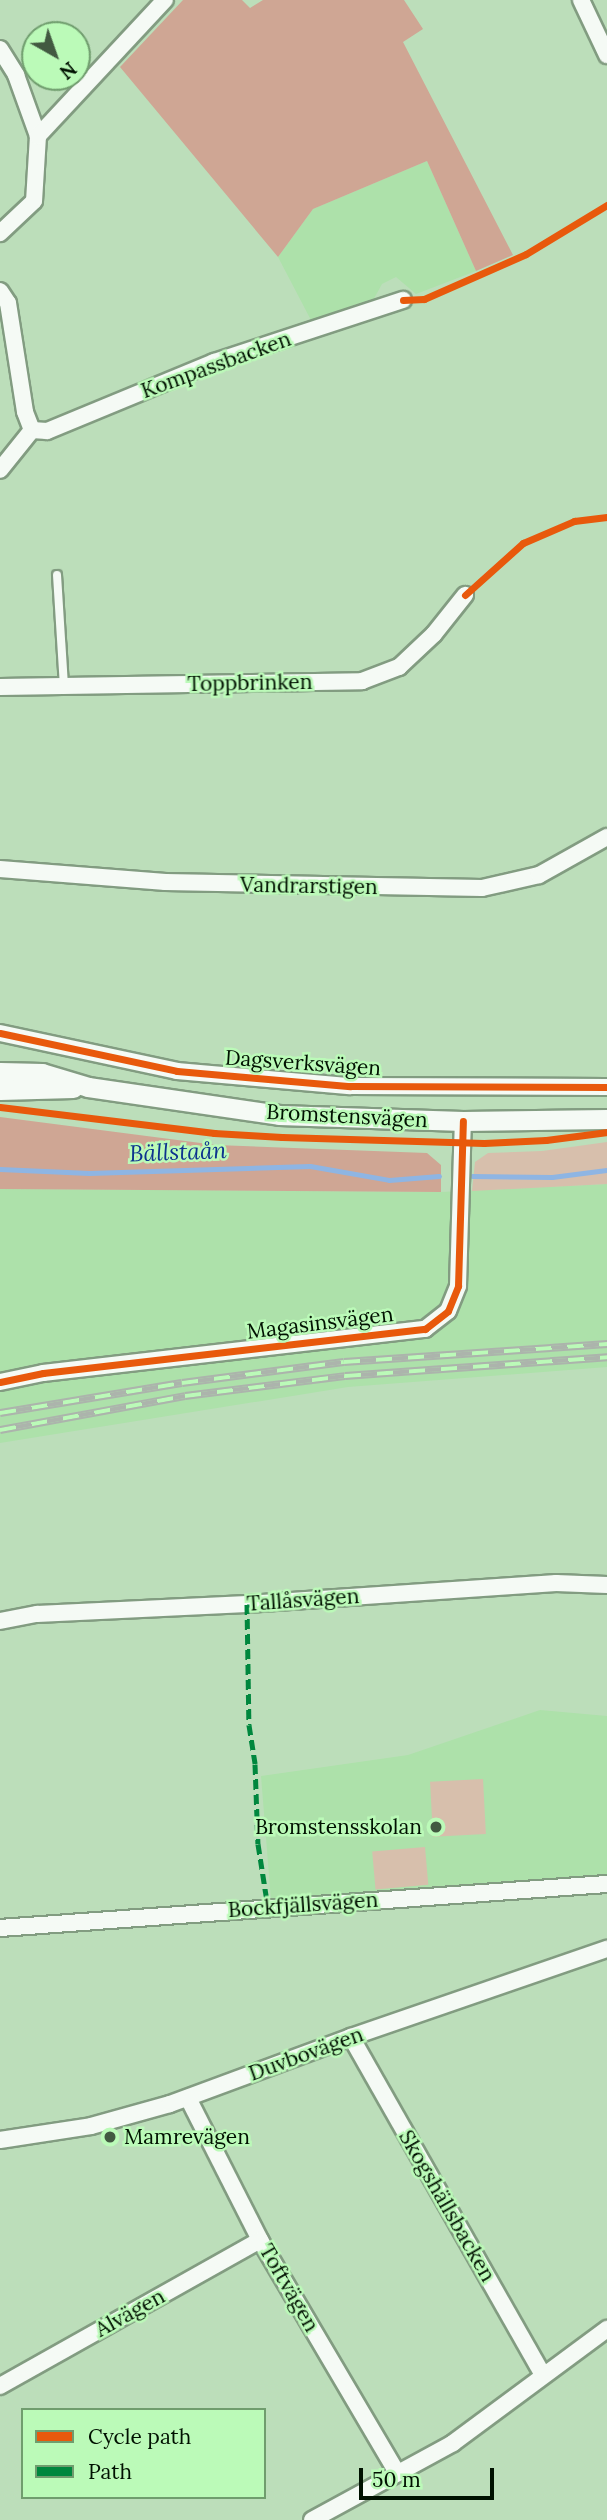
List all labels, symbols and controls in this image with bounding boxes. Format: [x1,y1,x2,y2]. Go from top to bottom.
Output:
north arrow [21,21,91,91]
text: N [55,57,82,84]
street label: Kompassbacken [138,326,294,404]
street label: Toppbrinken [187,669,313,697]
street label: Vandrarstigen [240,872,378,900]
street label: Dagsverksvägen [224,1045,382,1081]
street label: Bromstensvägen [266,1099,428,1133]
water label: Bällstaån [129,1137,227,1167]
street label: Magasinsvägen [245,1302,395,1344]
street label: Tallåsvägen [246,1584,360,1616]
place label: Bromstensskolan [255,1814,422,1840]
marker: Bromstensskolan [428,1819,444,1835]
street label: Bockfjällsvägen [227,1887,379,1923]
street label: Duvbovägen [245,2022,367,2086]
place label: Mamrevägen [124,2124,250,2150]
street label: Skogshällsbacken [393,2126,501,2286]
marker: Mamrevägen [102,2129,118,2145]
street label: Toftvägen [254,2240,324,2336]
street label: Alvägen [91,2284,169,2342]
legend [21,2408,266,2499]
text: Cycle path [88,2423,191,2450]
scale bar [362,2454,497,2498]
text: Path [88,2458,132,2485]
text: 50 m [372,2466,421,2493]

